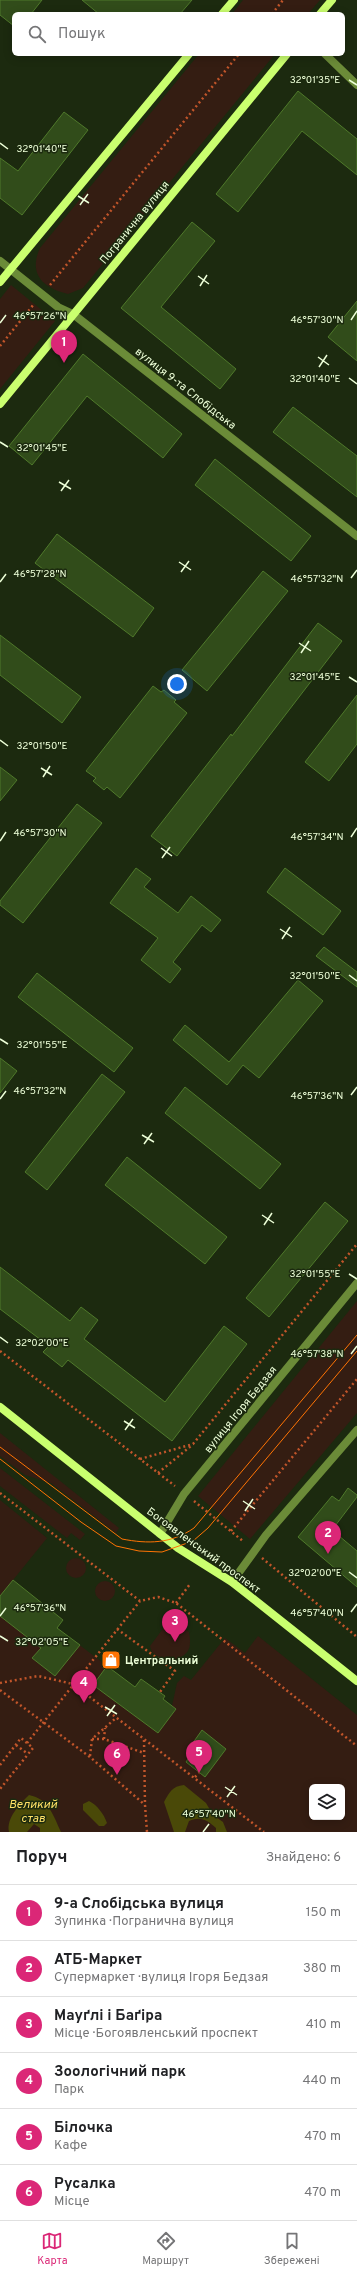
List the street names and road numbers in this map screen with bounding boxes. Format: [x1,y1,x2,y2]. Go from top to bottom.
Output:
street label: Погранична вулиця [97,178,173,267]
street label: вулиця 9-та Слобідська [132,345,239,433]
street label: вулиця Ігоря Бедзая [201,1363,280,1456]
street label: Богоявленський проспект [144,1505,263,1597]

